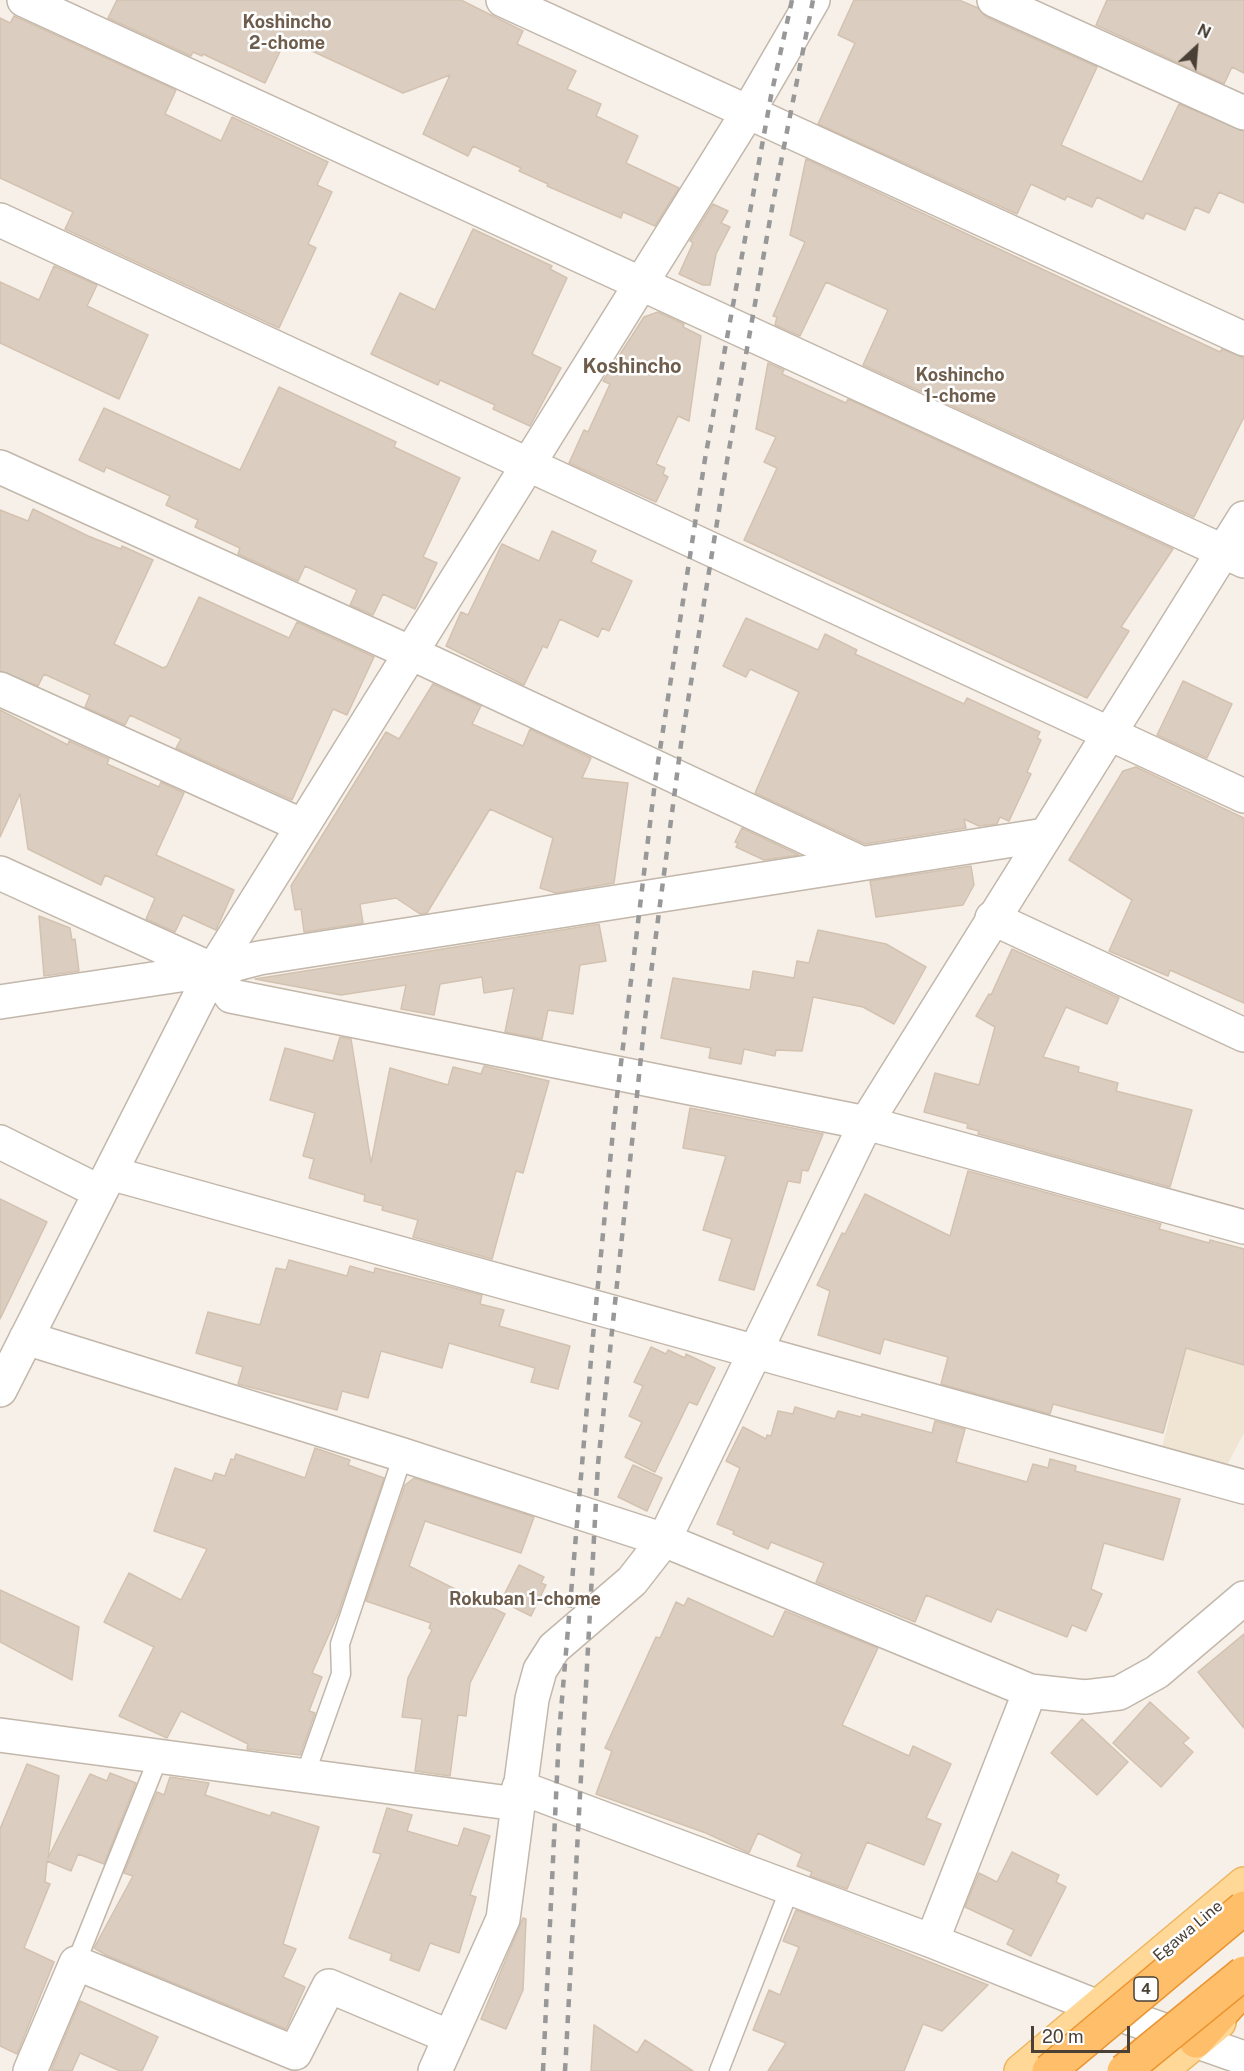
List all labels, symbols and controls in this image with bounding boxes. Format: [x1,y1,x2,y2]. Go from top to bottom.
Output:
district label: Koshincho 2-chome [242,11,332,54]
north arrow [1166,18,1226,78]
text: N [1194,20,1214,43]
district label: Koshincho [582,355,682,379]
district label: Koshincho 1-chome [915,364,1005,406]
district label: Rokuban 1-chome [449,1588,601,1610]
street label: Egawa Line [1149,1896,1227,1966]
road number: 4 [1134,1977,1158,2001]
scale bar [1034,2014,1133,2052]
text: 20 m [1042,2026,1084,2047]

